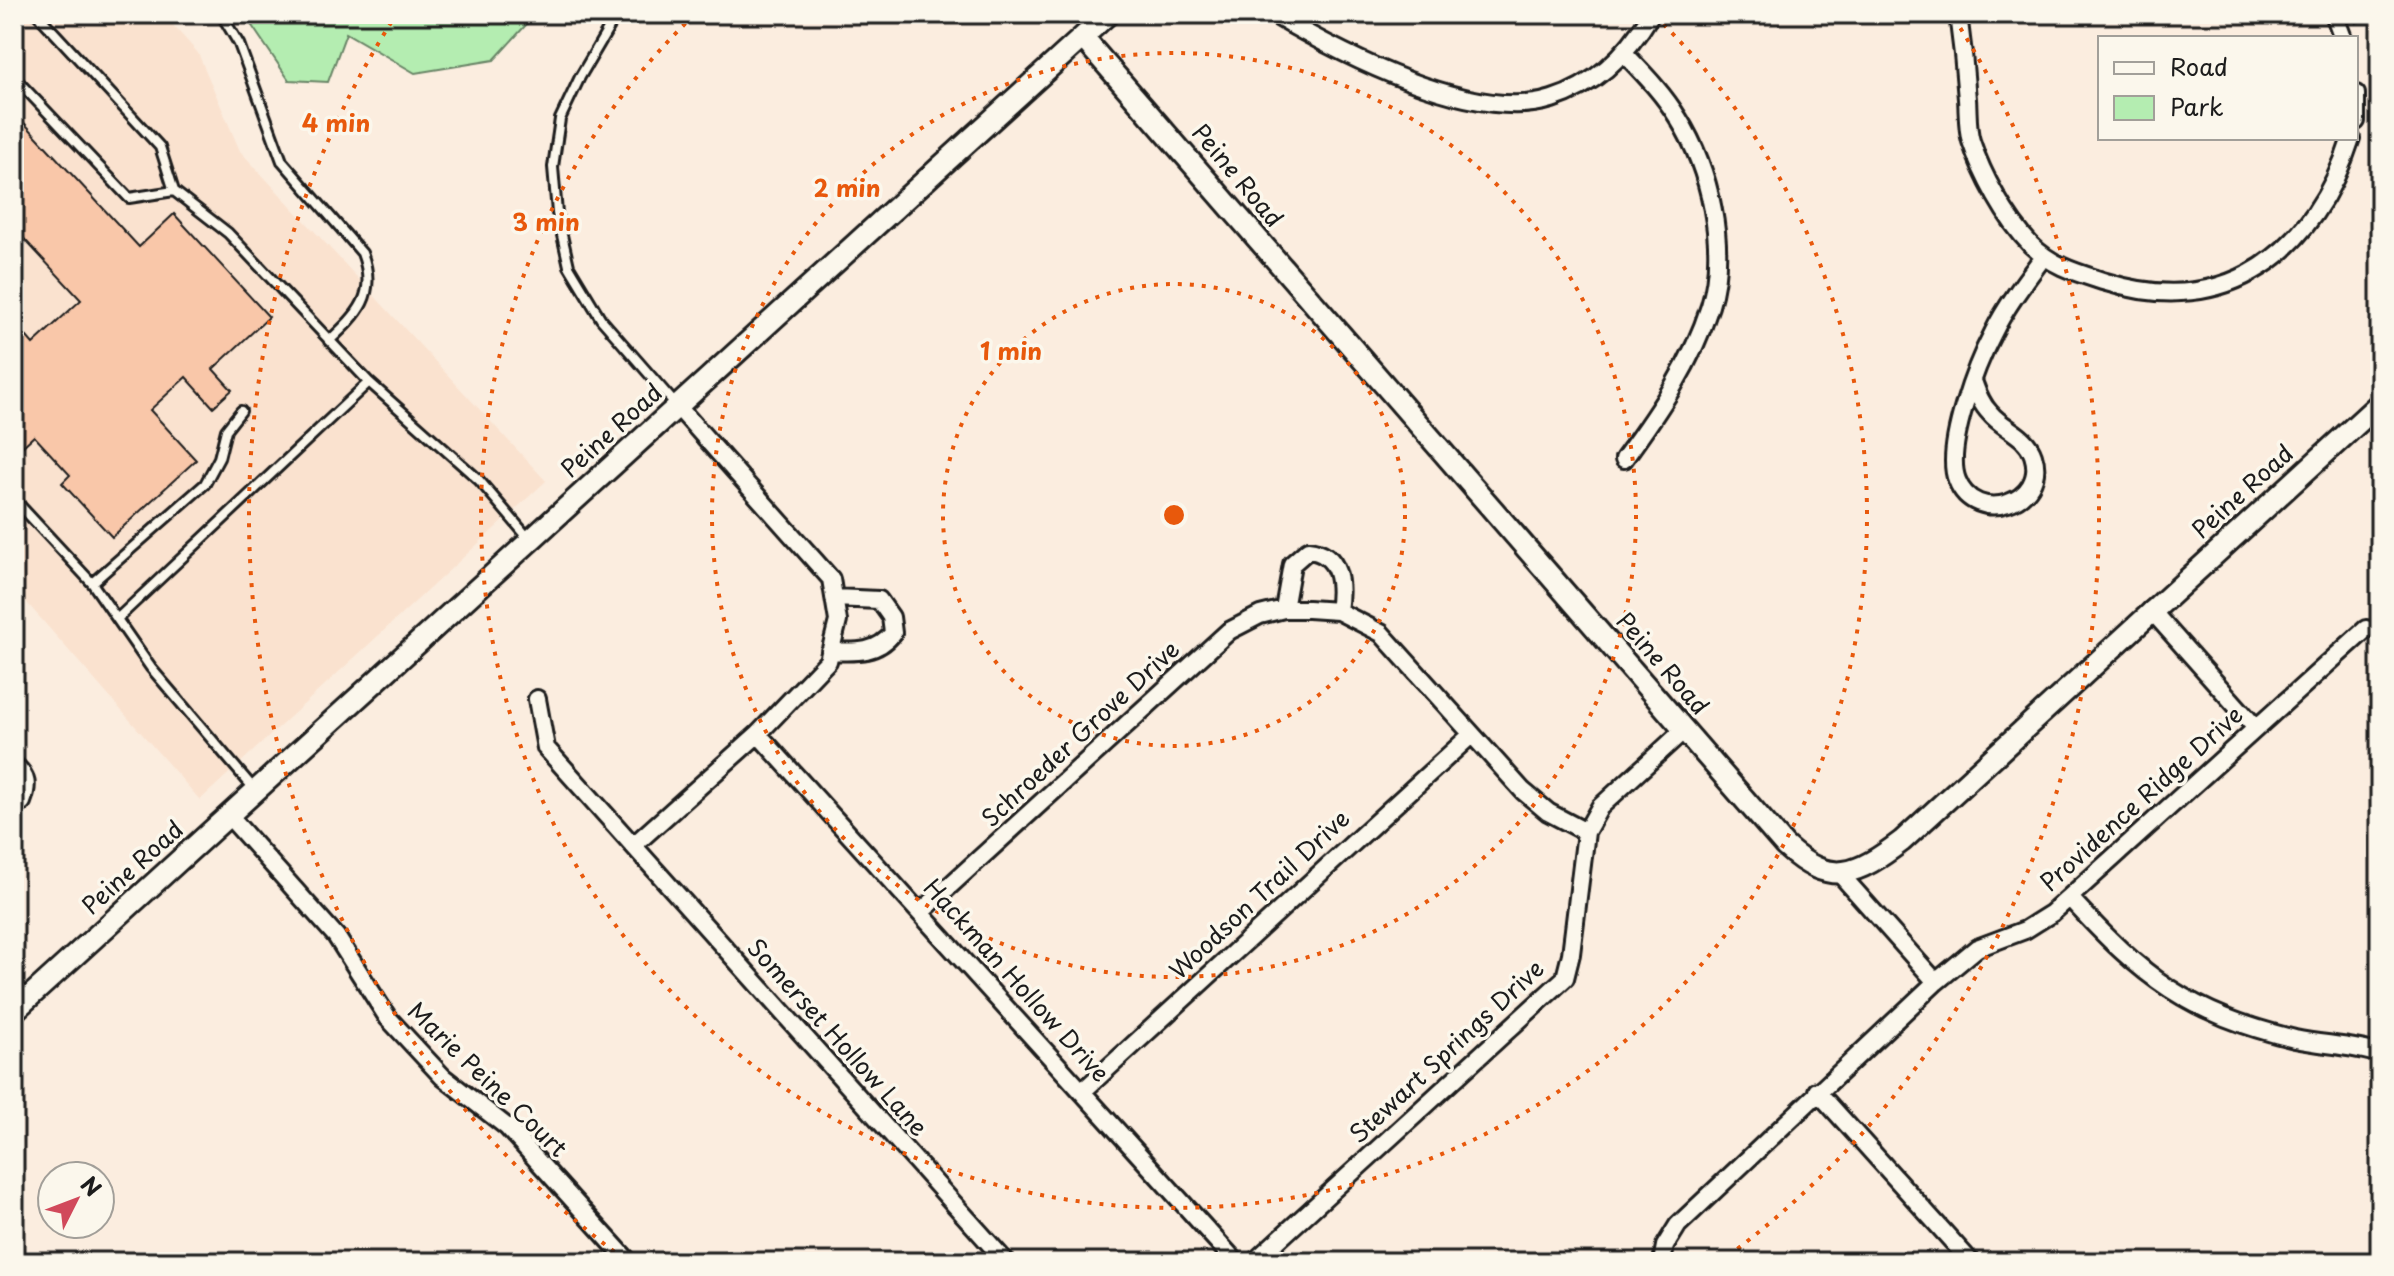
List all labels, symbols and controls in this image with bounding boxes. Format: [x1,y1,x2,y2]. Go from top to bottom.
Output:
legend [2098,36,2358,140]
text: Road [2170,48,2228,84]
text: Park [2170,88,2224,124]
text: 4 min [302,104,370,140]
street label: Peine Road [1184,115,1293,234]
text: 2 min [813,169,881,205]
text: 3 min [512,203,580,239]
text: 1 min [980,332,1042,368]
street label: Peine Road [552,374,669,485]
street label: Peine Road [2183,435,2300,546]
centre of rings [1160,501,1188,529]
street label: Peine Road [1609,603,1718,722]
street label: Schroeder Grove Drive [972,631,1187,834]
street label: Providence Ridge Drive [2031,696,2250,899]
street label: Woodson Trail Drive [1160,800,1357,987]
street label: Peine Road [73,811,190,922]
street label: Hackman Hollow Drive [916,870,1119,1089]
street label: Somerset Hollow Lane [740,930,937,1144]
street label: Stewart Springs Drive [1340,950,1551,1151]
street label: Marie Peine Court [400,993,577,1165]
north arrow [36,1160,116,1240]
text: N [74,1168,110,1203]

